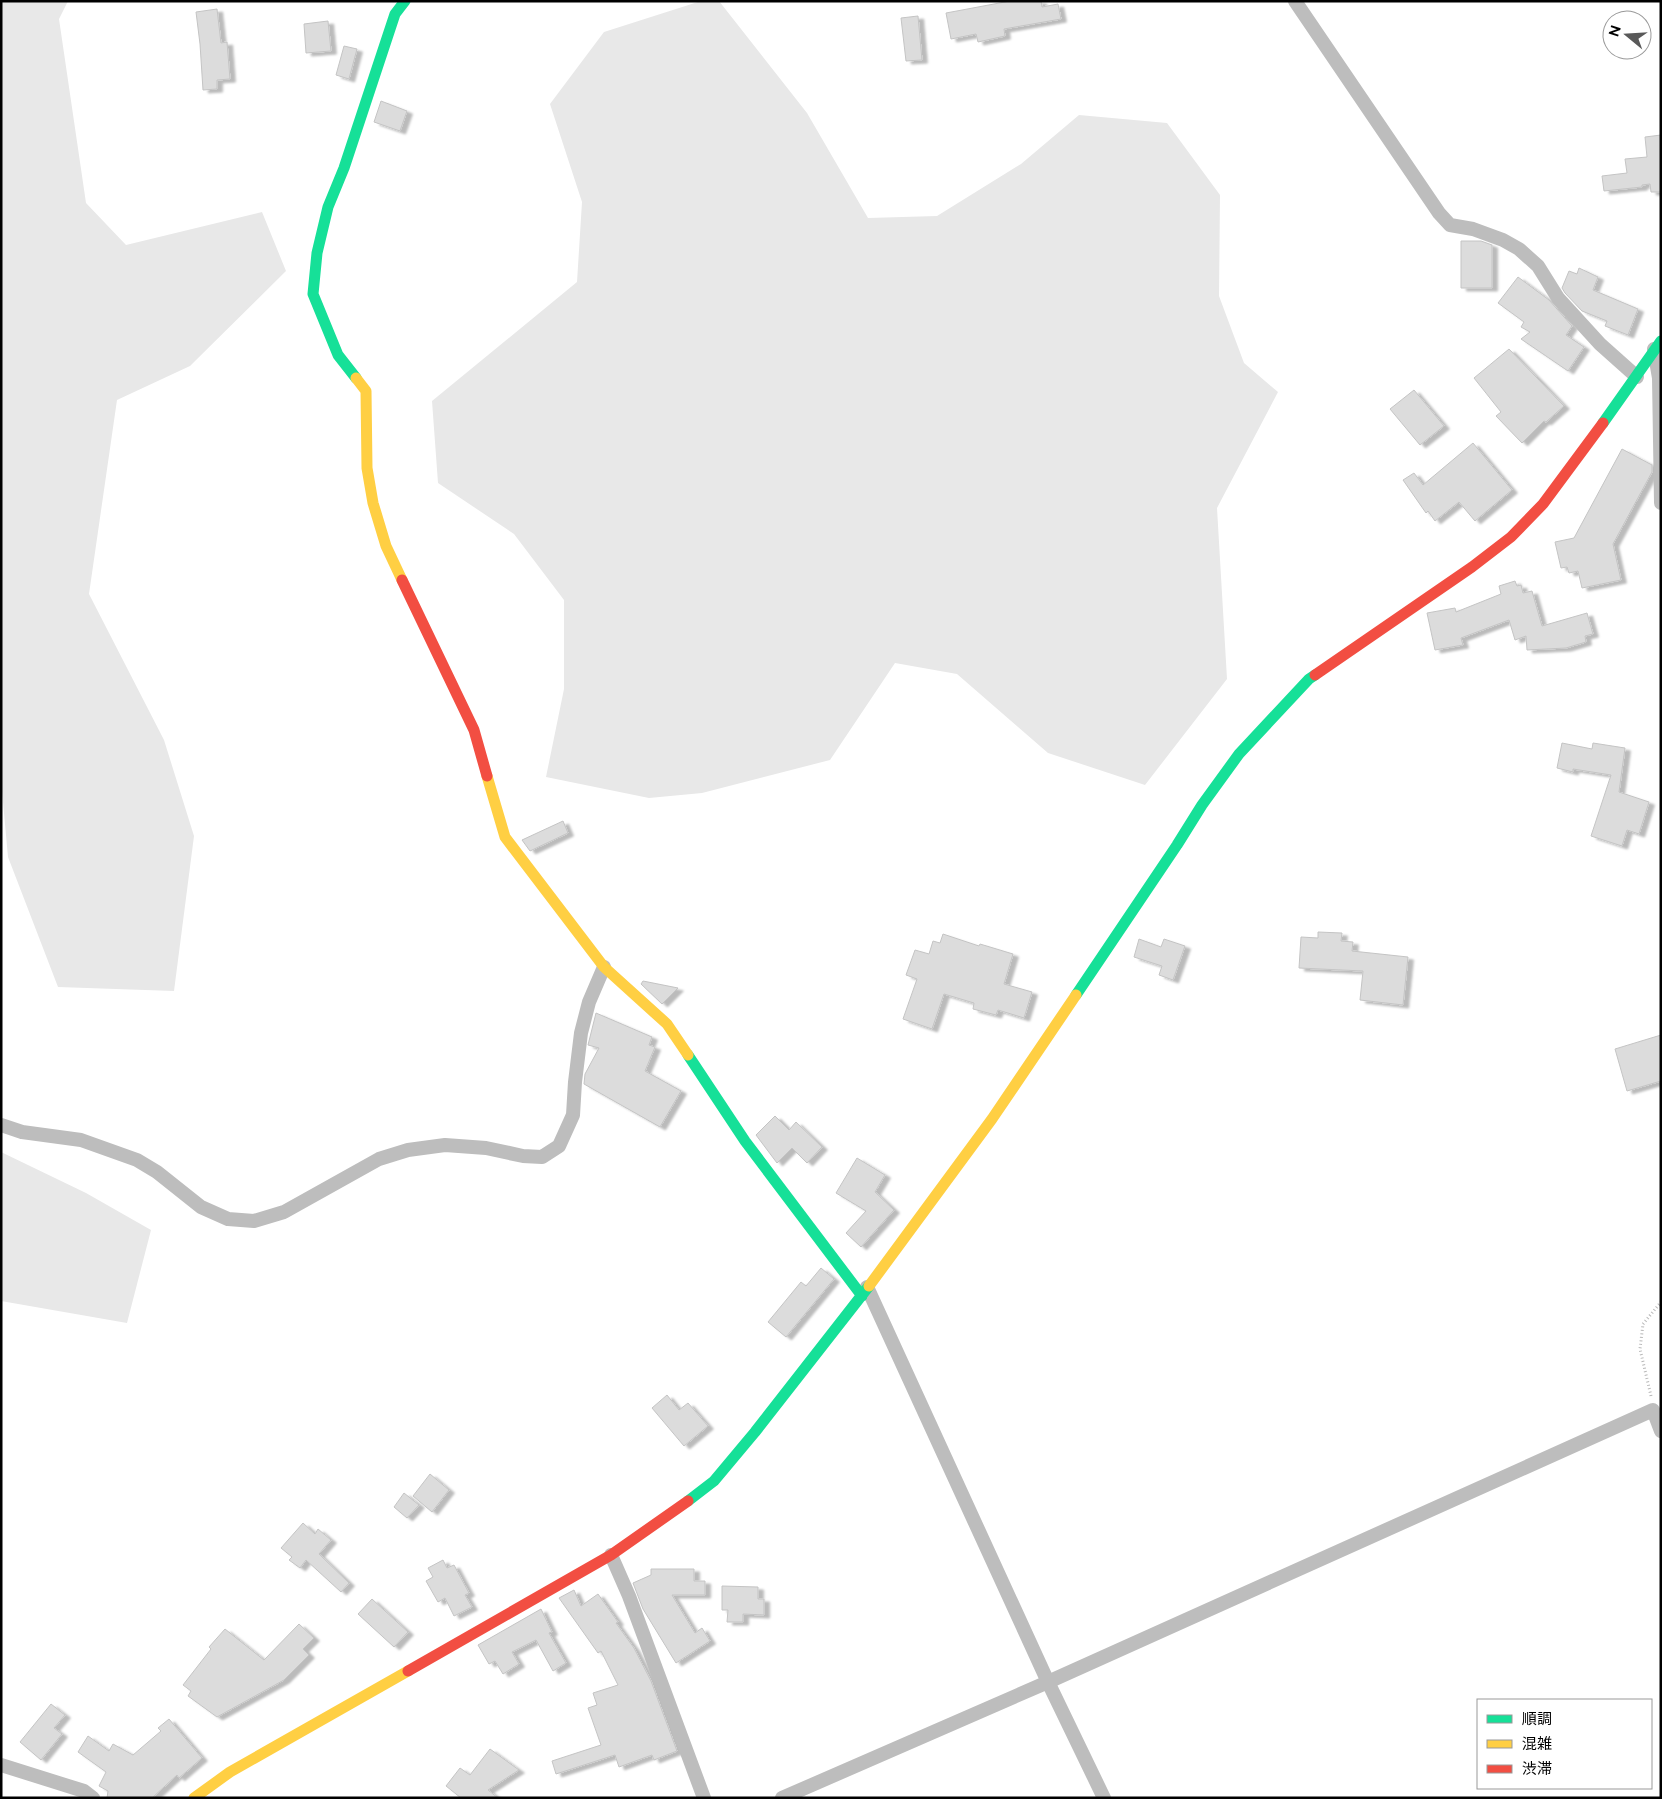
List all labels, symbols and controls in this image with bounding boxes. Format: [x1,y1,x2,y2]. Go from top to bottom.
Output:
north arrow [1602,10,1652,60]
text: N [1605,23,1624,39]
legend [1477,1699,1652,1789]
text: 順調 [1522,1710,1552,1728]
text: 混雑 [1522,1735,1552,1753]
text: 渋滞 [1522,1760,1552,1778]

